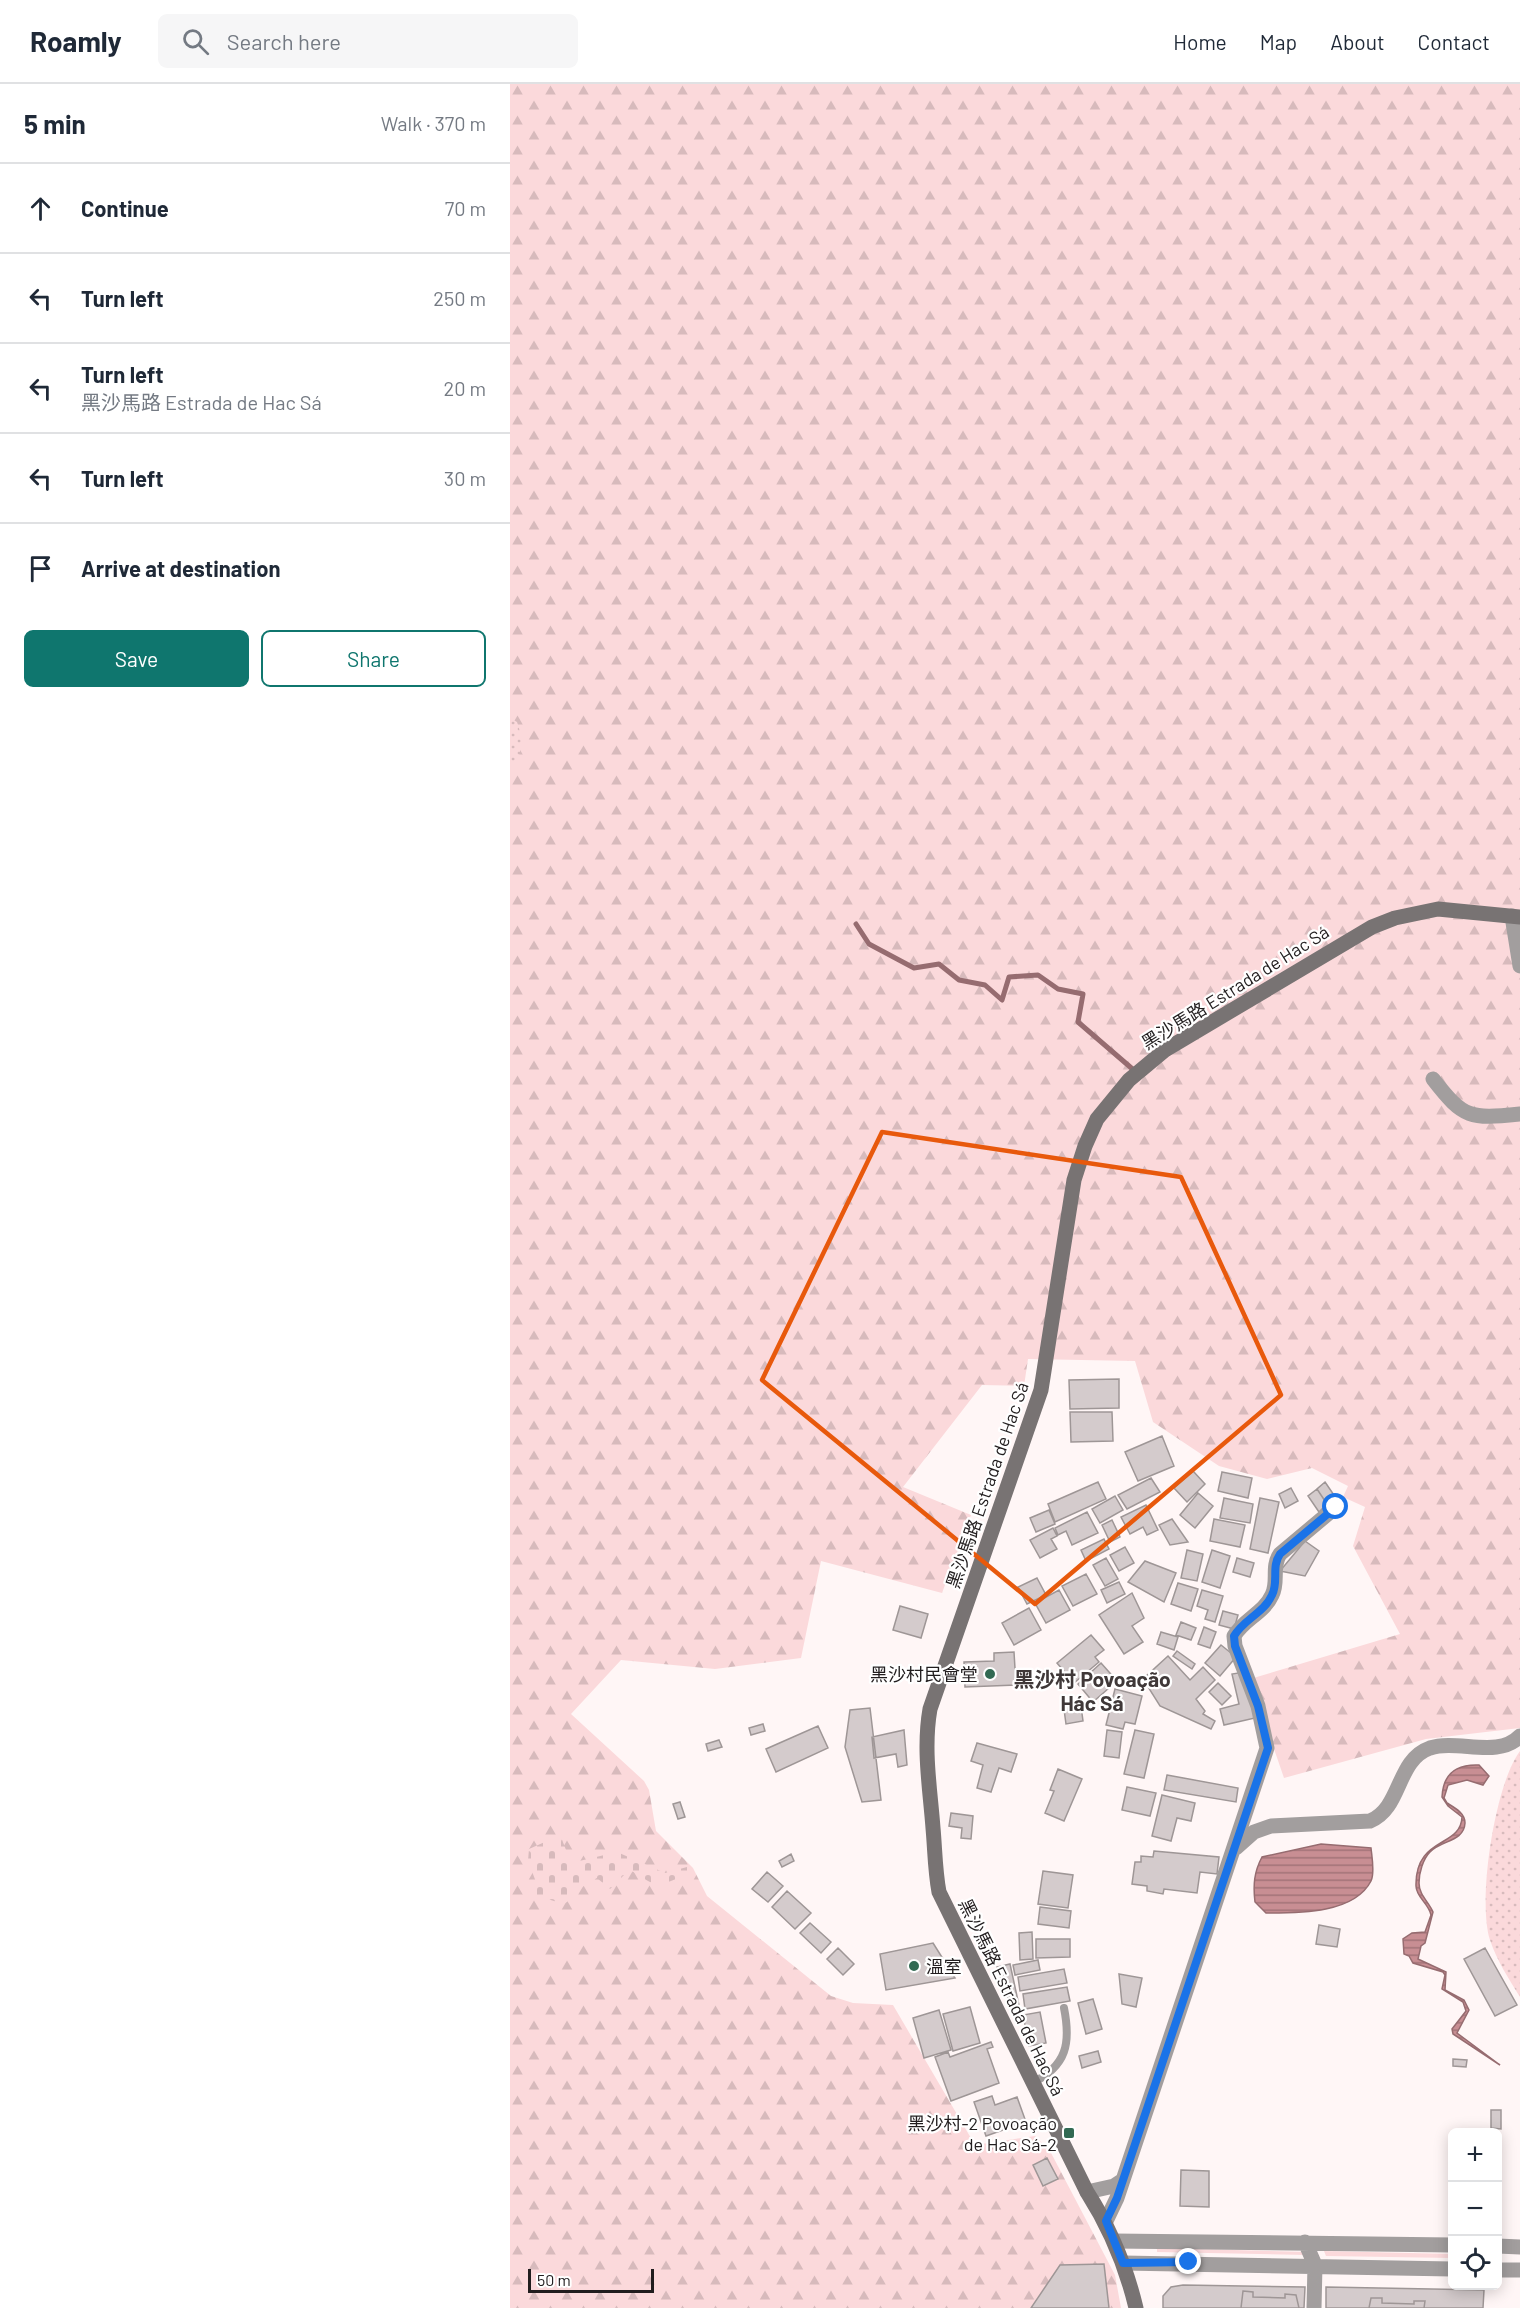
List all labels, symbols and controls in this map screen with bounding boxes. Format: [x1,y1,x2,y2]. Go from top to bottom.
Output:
search box [158,14,578,68]
text: Roamly [30,24,122,58]
icon: search [179,25,212,58]
text: Search here [227,28,341,54]
text: Home [1173,29,1227,54]
text: Map [1260,29,1297,54]
text: About [1330,29,1385,54]
text: Contact [1418,29,1490,54]
text: 5 min [24,108,86,139]
text: Walk · 370 m [381,111,486,135]
icon: ahead [24,192,57,225]
text: Continue [81,195,169,221]
text: 70 m [445,196,486,220]
icon: left [24,282,57,315]
text: Turn left [81,285,164,311]
text: 250 m [433,286,486,310]
text: Turn left [81,361,164,387]
icon: left [24,372,57,405]
text: 20 m [443,376,486,400]
text: 黑沙馬路 Estrada de Hac Sá [81,390,322,414]
icon: left [24,462,57,495]
text: Turn left [81,465,164,491]
text: 30 m [444,466,486,490]
icon: arrive [24,552,57,585]
text: Arrive at destination [81,555,280,581]
button: Save [24,630,249,687]
button: Share [261,630,486,687]
street label: 黑沙馬路 Estrada de Hac Sá [1137,920,1333,1054]
street label: 黑沙馬路 Estrada de Hac Sá [941,1379,1033,1591]
route start [1322,1493,1348,1519]
place label: 黑沙村民會堂 [870,1663,978,1685]
district label: 黑沙村 Povoação Hác Sá [1013,1666,1171,1715]
marker: 黑沙村民會堂 [983,1667,997,1681]
street label: 黑沙馬路 Estrada de Hac Sá [955,1895,1069,2099]
place label: 溫室 [926,1955,962,1977]
marker: 溫室 [907,1959,921,1973]
place label: 黑沙村-2 Povoação de Hac Sá-2 [907,2112,1057,2155]
marker: 黑沙村-2 Povoação de Hac Sá-2 [1062,2126,1076,2140]
map controls [1448,2128,1502,2290]
button: + [1448,2128,1502,2182]
button: − [1448,2182,1502,2236]
button: locate [1448,2236,1502,2290]
route end [1175,2248,1201,2274]
scale bar [528,2266,654,2294]
text: 50 m [537,2270,571,2289]

